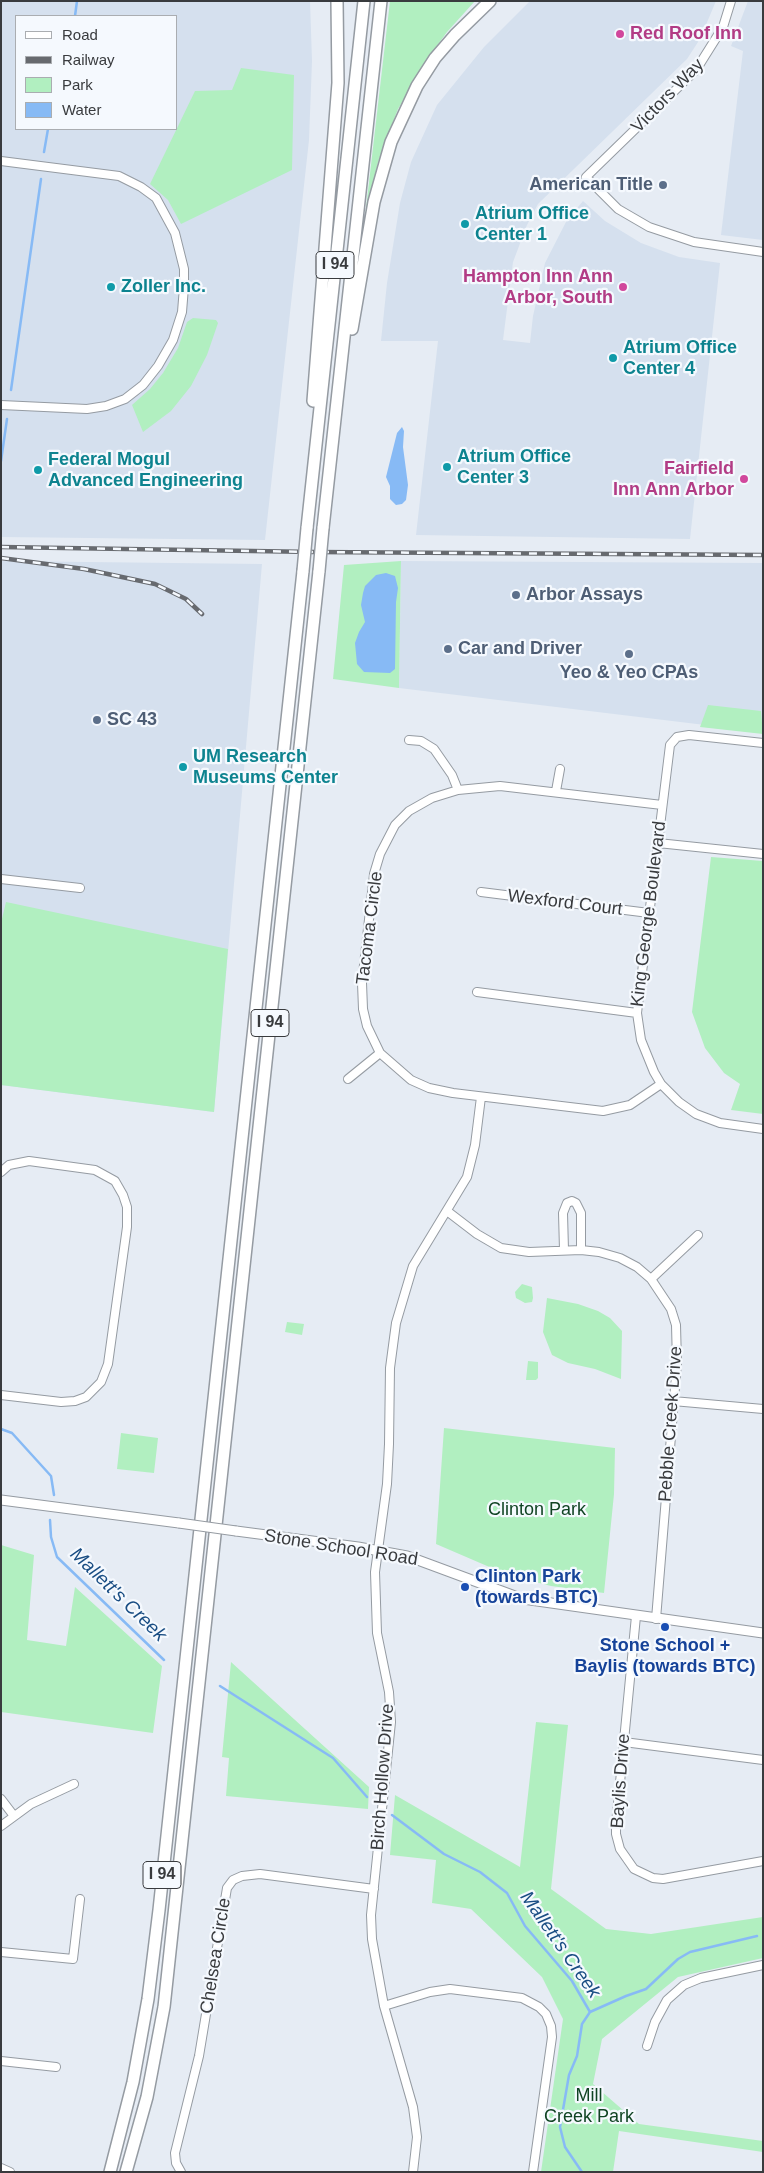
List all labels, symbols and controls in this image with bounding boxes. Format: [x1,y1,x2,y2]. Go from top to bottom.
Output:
legend [15,15,178,130]
place label: Red Roof Inn [630,23,742,45]
text: Road [62,26,98,43]
marker: Red Roof Inn [614,28,626,40]
text: Railway [62,51,115,68]
street label: Victors Way [627,54,709,138]
text: Park [62,76,93,93]
text: Water [62,101,101,118]
place label: American Title [529,174,653,196]
marker: American Title [657,179,669,191]
place label: Atrium Office Center 1 [475,203,589,245]
marker: Atrium Office Center 1 [459,218,471,230]
road number: I 94 [316,252,354,278]
place label: Hampton Inn Ann Arbor, South [463,266,613,308]
place label: Zoller Inc. [121,276,206,298]
marker: Zoller Inc. [105,281,117,293]
marker: Hampton Inn Ann Arbor, South [617,281,629,293]
place label: Atrium Office Center 4 [623,337,737,379]
marker: Atrium Office Center 4 [607,352,619,364]
place label: Atrium Office Center 3 [457,446,571,488]
place label: Federal Mogul Advanced Engineering [48,449,243,492]
place label: Fairfield Inn Ann Arbor [613,458,734,500]
marker: Atrium Office Center 3 [441,461,453,473]
marker: Federal Mogul Advanced Engineering [32,464,44,476]
marker: Fairfield Inn Ann Arbor [738,473,750,485]
place label: Arbor Assays [526,584,643,606]
marker: Arbor Assays [510,589,522,601]
place label: Car and Driver [458,638,582,660]
marker: Car and Driver [442,643,454,655]
marker: Yeo & Yeo CPAs [623,648,635,660]
place label: Yeo & Yeo CPAs [560,662,698,684]
place label: SC 43 [107,709,157,731]
marker: SC 43 [91,714,103,726]
place label: UM Research Museums Center [193,746,338,789]
marker: UM Research Museums Center [177,761,189,773]
street label: King George Boulevard [627,820,671,1008]
street label: Tacoma Circle [352,870,388,986]
street label: Wexford Court [506,885,624,921]
road number: I 94 [251,1010,289,1036]
street label: Pebble Creek Drive [655,1345,687,1503]
park label: Clinton Park [488,1499,586,1521]
street label: Stone School Road [263,1525,419,1571]
water label: Mallett's Creek [65,1543,171,1647]
place label: Clinton Park (towards BTC) [475,1566,598,1608]
marker: Clinton Park (towards BTC) [459,1581,471,1593]
marker: Stone School + Baylis (towards BTC) [659,1621,671,1633]
place label: Stone School + Baylis (towards BTC) [574,1635,756,1678]
street label: Birch Hollow Drive [367,1703,399,1851]
street label: Baylis Drive [607,1733,635,1829]
road number: I 94 [143,1862,181,1888]
water label: Mallett's Creek [515,1887,605,2003]
street label: Chelsea Circle [196,1897,236,2015]
park label: Mill Creek Park [544,2085,634,2128]

